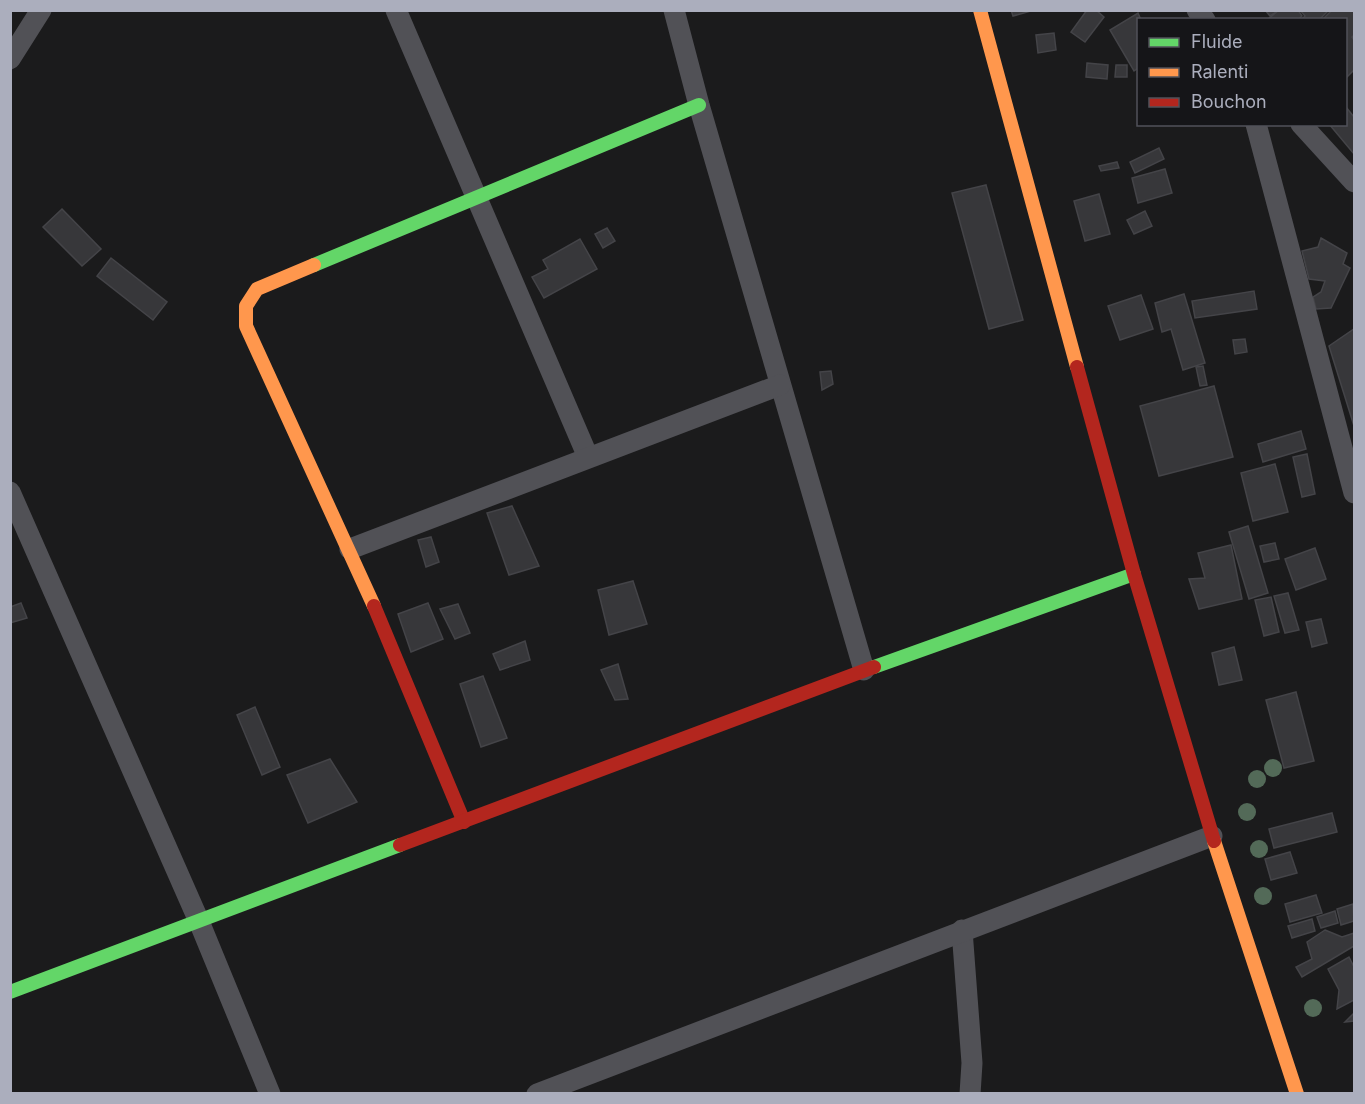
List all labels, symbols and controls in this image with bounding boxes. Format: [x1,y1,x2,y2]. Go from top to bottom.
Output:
legend [1137,18,1347,126]
text: Fluide [1191,31,1243,52]
text: Ralenti [1191,61,1248,82]
text: Bouchon [1191,91,1267,112]

